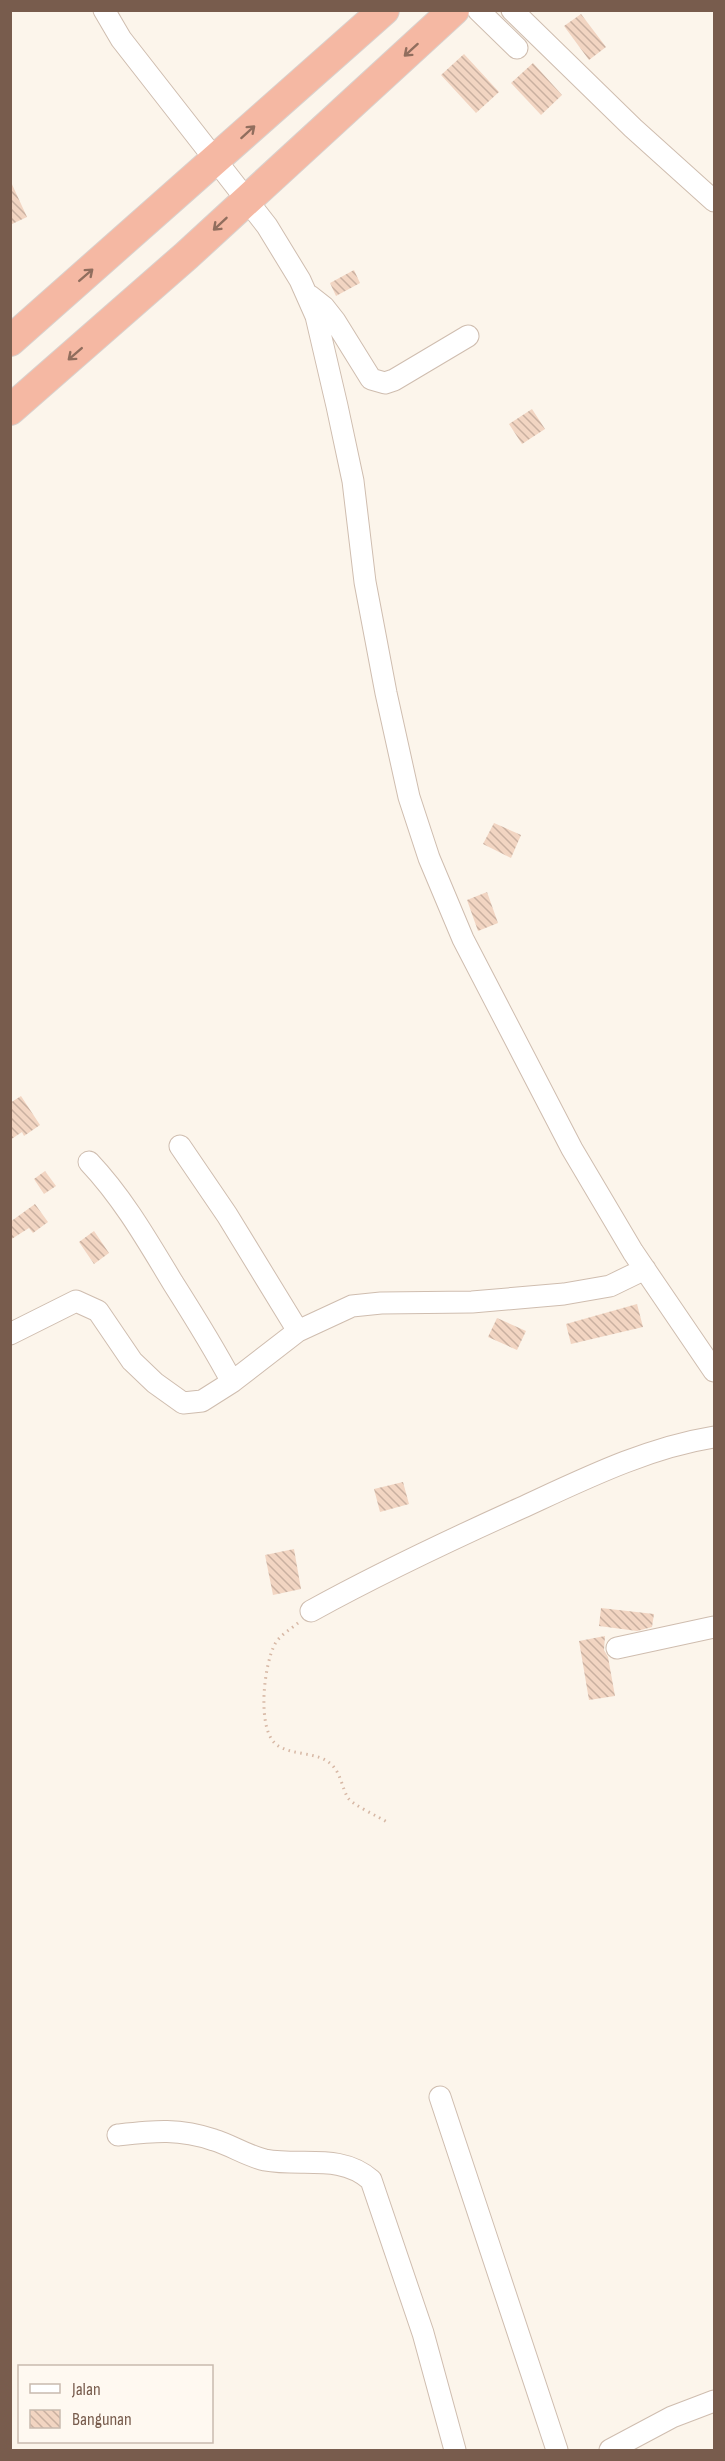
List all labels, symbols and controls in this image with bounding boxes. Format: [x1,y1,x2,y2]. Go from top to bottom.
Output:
one-way arrow [403,43,418,57]
one-way arrow [240,125,255,139]
one-way arrow [213,217,228,231]
one-way arrow [78,268,93,282]
one-way arrow [68,347,83,361]
legend [18,2365,213,2443]
text: Jalan [71,2379,101,2400]
text: Bangunan [72,2409,132,2430]

